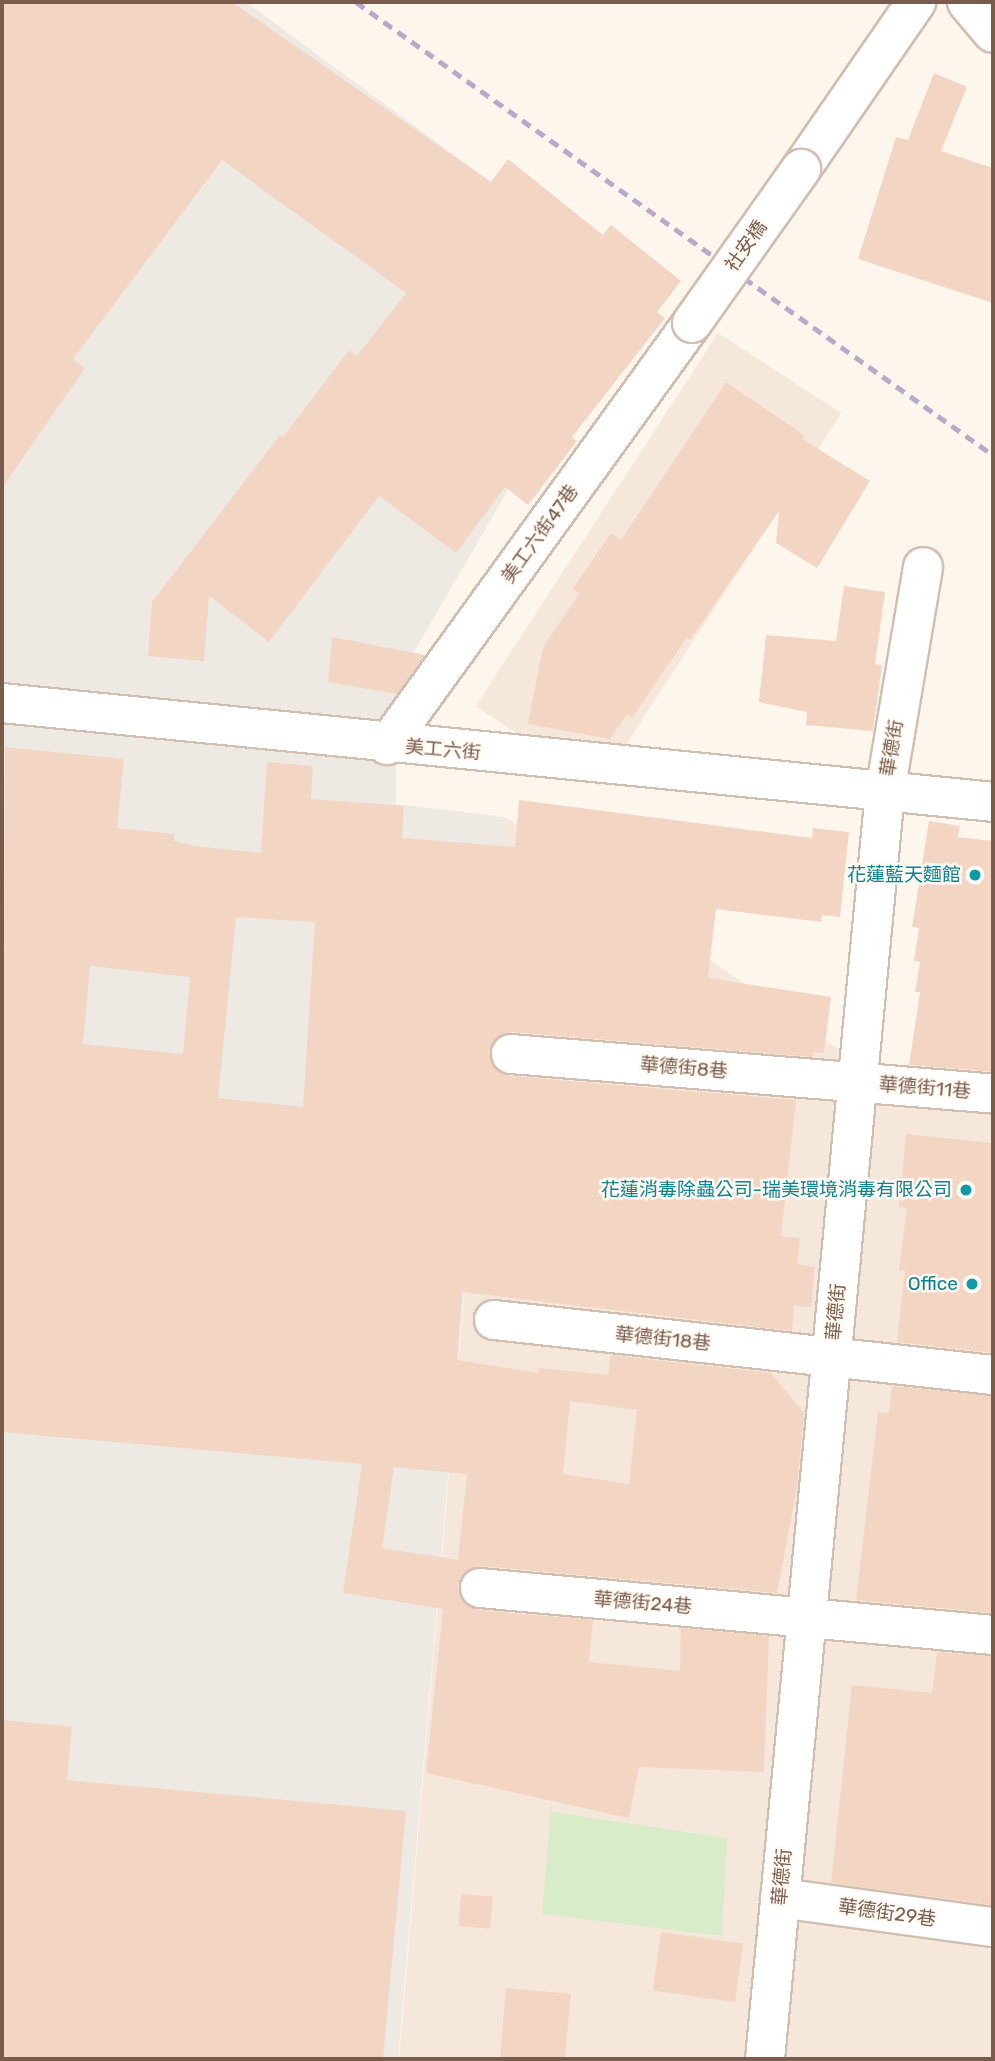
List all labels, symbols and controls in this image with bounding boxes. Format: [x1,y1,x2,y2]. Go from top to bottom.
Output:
street label: 社安橋 [720,216,772,276]
street label: 美工六街47巷 [497,480,583,588]
street label: 華德街 [876,718,908,778]
street label: 美工六街 [404,735,482,765]
place label: 花蓮藍天麵館 [847,864,961,886]
marker: 花蓮藍天麵館 [967,867,983,883]
street label: 華德街8巷 [639,1053,729,1083]
street label: 華德街11巷 [878,1073,972,1103]
place label: 花蓮消毒除蟲公司-瑞美環境消毒有限公司 [601,1179,952,1201]
marker: 花蓮消毒除蟲公司-瑞美環境消毒有限公司 [958,1182,974,1198]
place label: Office [908,1273,958,1295]
marker: Office [964,1276,980,1292]
street label: 華德街 [822,1283,850,1341]
street label: 華德街18巷 [614,1323,712,1355]
street label: 華德街24巷 [593,1587,693,1619]
street label: 華德街 [768,1848,796,1906]
street label: 華德街29巷 [837,1895,937,1931]

